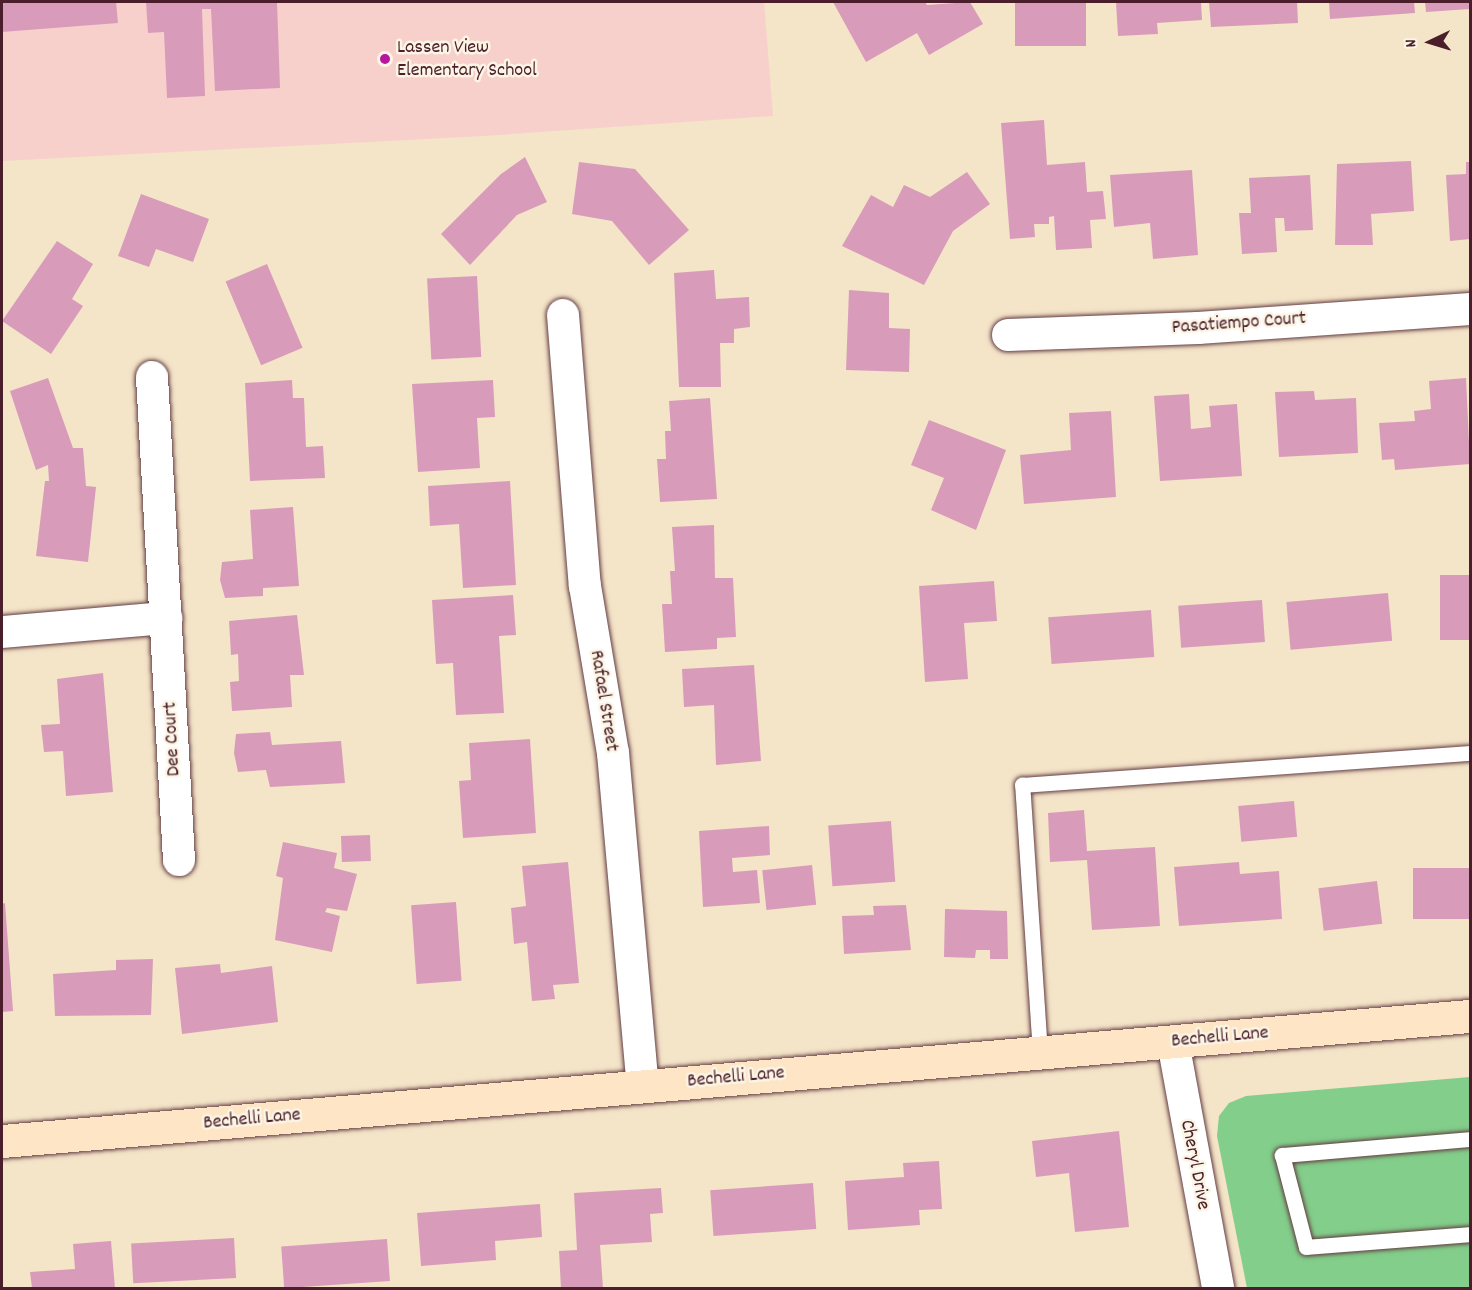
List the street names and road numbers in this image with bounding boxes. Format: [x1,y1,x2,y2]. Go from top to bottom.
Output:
street label: Pasatiempo Court [1171,307,1307,341]
street label: Rafael Street [583,649,623,753]
street label: Dee Court [159,701,187,777]
street label: Bechelli Lane [1170,1022,1270,1054]
street label: Bechelli Lane [686,1062,786,1094]
street label: Bechelli Lane [202,1104,302,1136]
street label: Cheryl Drive [1174,1118,1214,1212]

